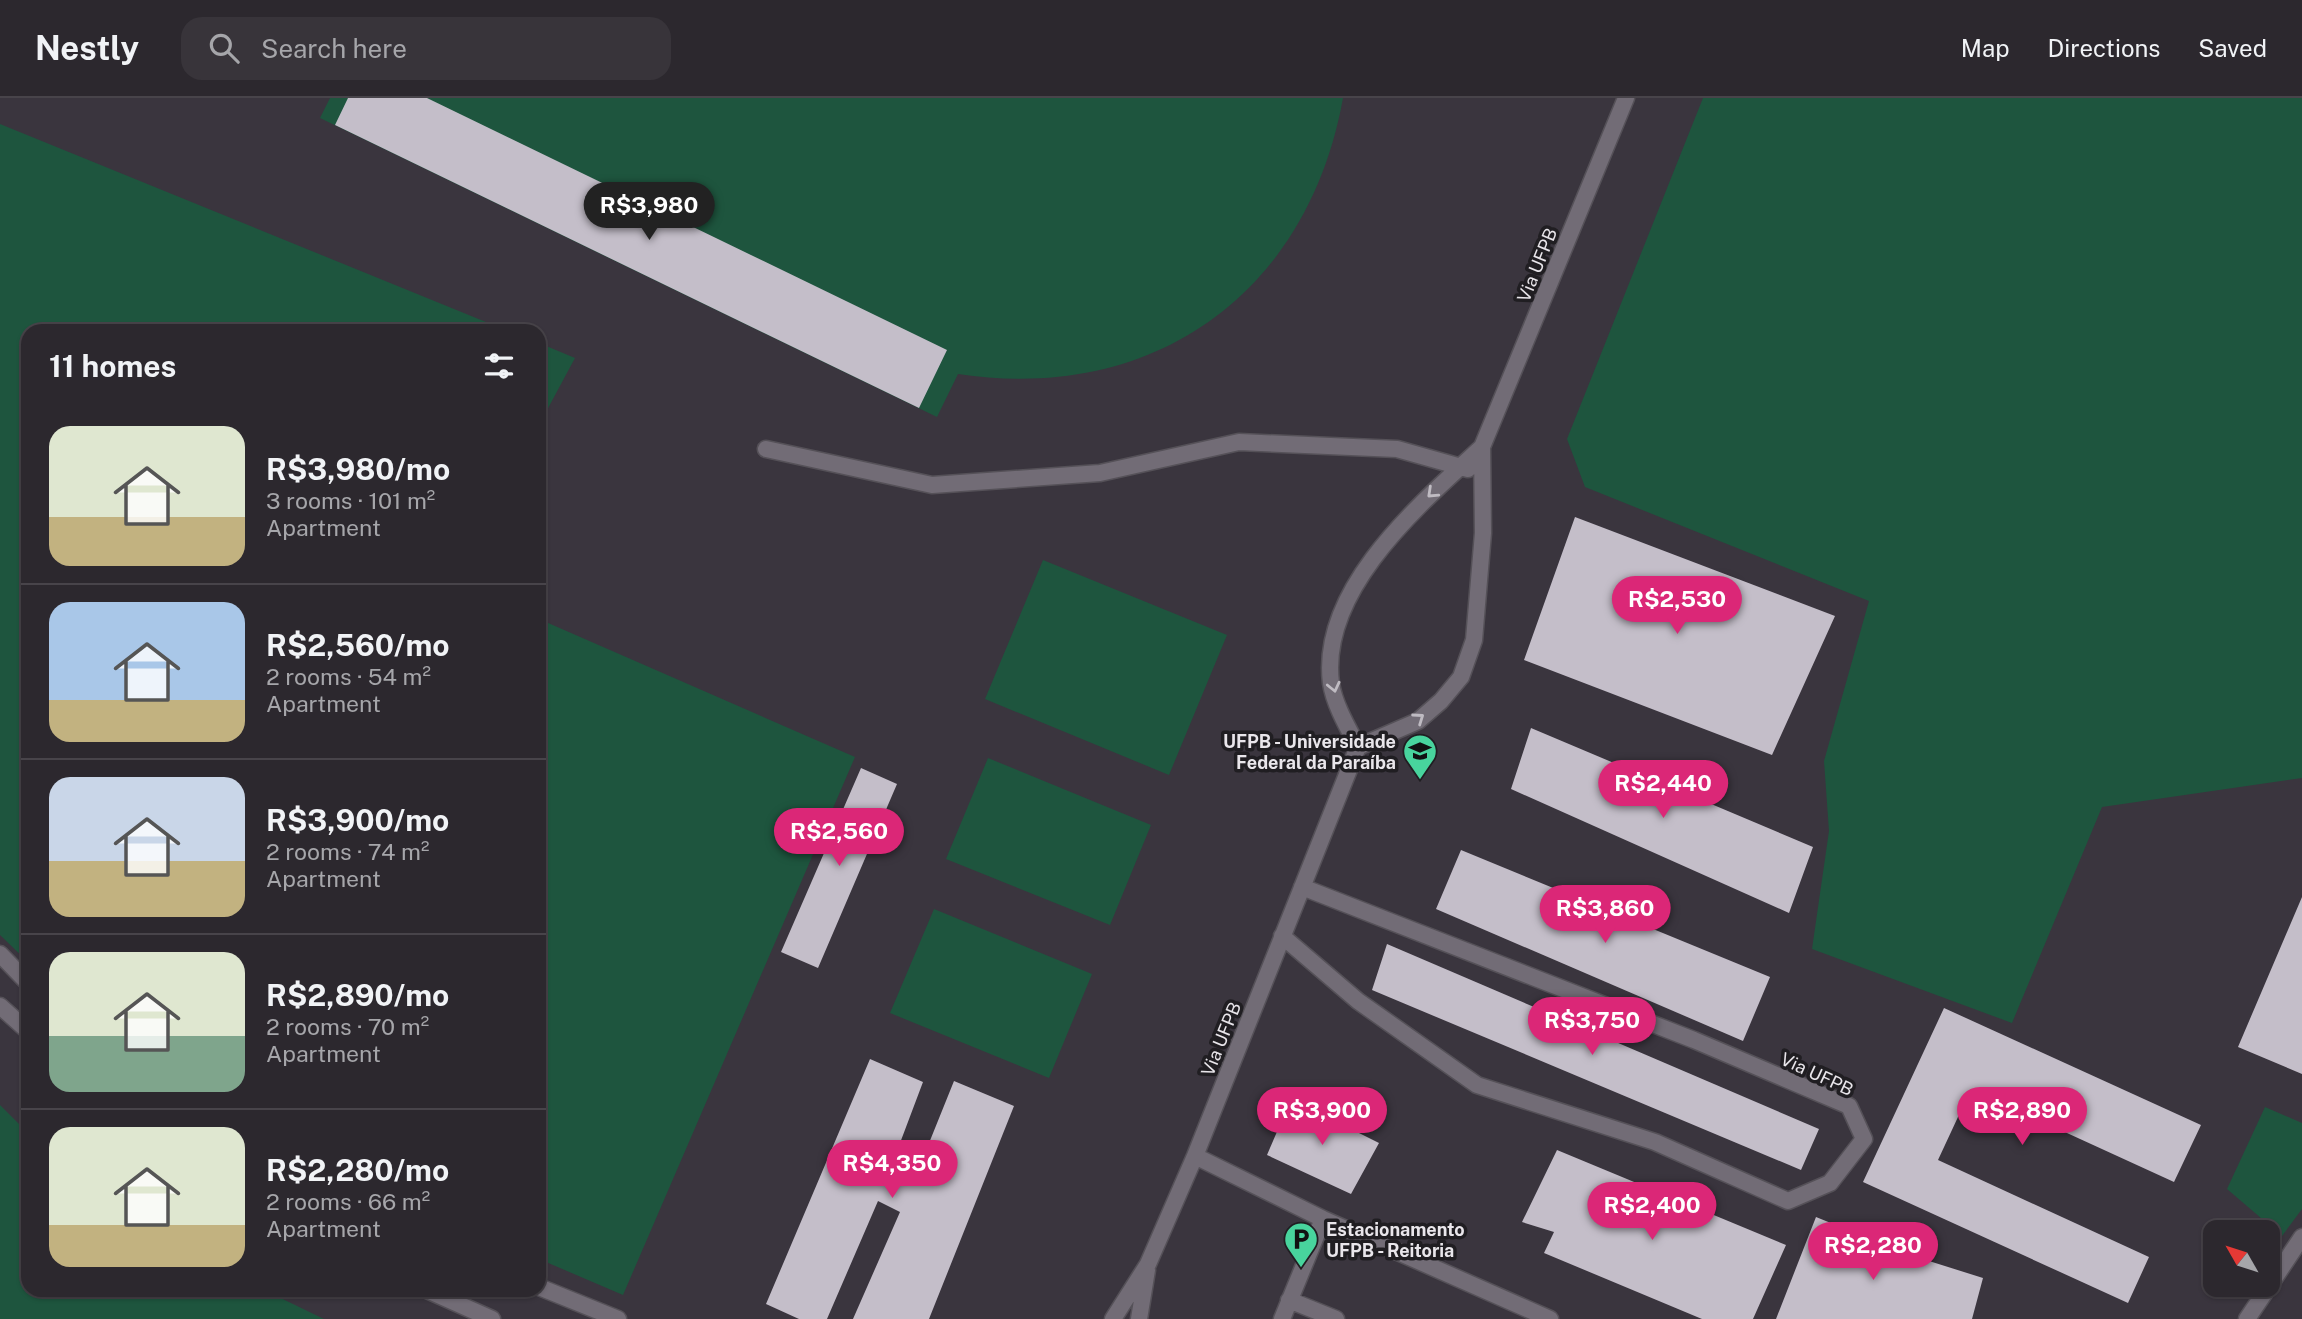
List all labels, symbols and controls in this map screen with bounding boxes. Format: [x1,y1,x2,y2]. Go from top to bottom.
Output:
search box [181,17,671,80]
text: Nestly [35,29,139,67]
icon: search [205,29,243,67]
text: Search here [261,33,407,64]
text: Map [1961,34,2010,62]
text: Directions [2048,34,2160,62]
text: Saved [2198,34,2267,62]
pin: R$3,980 [584,183,714,242]
text: R$3,980 [600,191,698,218]
street label: Via UFPB [1513,225,1561,305]
icon: filters [480,347,518,385]
text: 11 homes [49,348,176,384]
text: R$3,980/mo [266,451,450,487]
icon: home [105,454,189,538]
one-way arrow [1427,485,1440,498]
text: 3 rooms · 101 m² [266,487,435,514]
text: Apartment [266,514,381,541]
pin: R$2,530 [1612,576,1742,636]
text: R$2,530 [1628,585,1726,612]
text: R$2,560/mo [266,627,450,663]
icon: home [105,630,189,714]
text: 2 rooms · 54 m² [266,663,431,690]
one-way arrow [1326,681,1340,693]
text: Apartment [266,690,381,717]
one-way arrow [1411,714,1424,727]
place label: UFPB - Universidade Federal da Paraíba [1223,731,1396,773]
school or university icon: UFPB - Universidade Federal da Paraíba [1401,732,1439,781]
pin: R$2,440 [1598,760,1728,820]
text: R$2,440 [1614,769,1712,796]
text: R$3,900/mo [266,802,449,838]
icon: home [105,805,189,889]
pin: R$2,560 [774,808,904,868]
text: R$2,560 [790,817,888,844]
text: 2 rooms · 74 m² [266,838,429,865]
text: Apartment [266,865,381,892]
pin: R$3,860 [1540,886,1670,945]
text: R$3,860 [1556,894,1654,921]
text: R$2,890/mo [266,977,449,1013]
icon: home [105,980,189,1064]
pin: R$3,750 [1527,998,1657,1057]
street label: Via UFPB [1197,999,1245,1079]
text: R$3,750 [1544,1006,1640,1033]
text: 2 rooms · 70 m² [266,1013,429,1040]
text: Apartment [266,1040,381,1067]
street label: Via UFPB [1777,1048,1857,1100]
pin: R$3,900 [1257,1088,1387,1147]
pin: R$2,890 [1957,1088,2087,1147]
text: R$3,900 [1273,1096,1371,1123]
text: R$2,890 [1973,1096,2071,1123]
pin: R$4,350 [827,1140,957,1200]
text: R$4,350 [843,1149,941,1176]
text: R$2,280/mo [266,1152,449,1188]
icon: home [105,1155,189,1239]
pin: R$2,400 [1587,1182,1717,1242]
text: 2 rooms · 66 m² [266,1188,430,1215]
text: R$2,400 [1603,1191,1701,1218]
text: Apartment [266,1215,381,1242]
place label: Estacionamento UFPB - Reitoria [1326,1219,1465,1261]
parking icon: Estacionamento UFPB - Reitoria [1282,1220,1320,1269]
north arrow [2203,1220,2280,1297]
map controls [2203,1220,2280,1297]
pin: R$2,280 [1808,1222,1938,1282]
text: R$2,280 [1824,1231,1922,1258]

